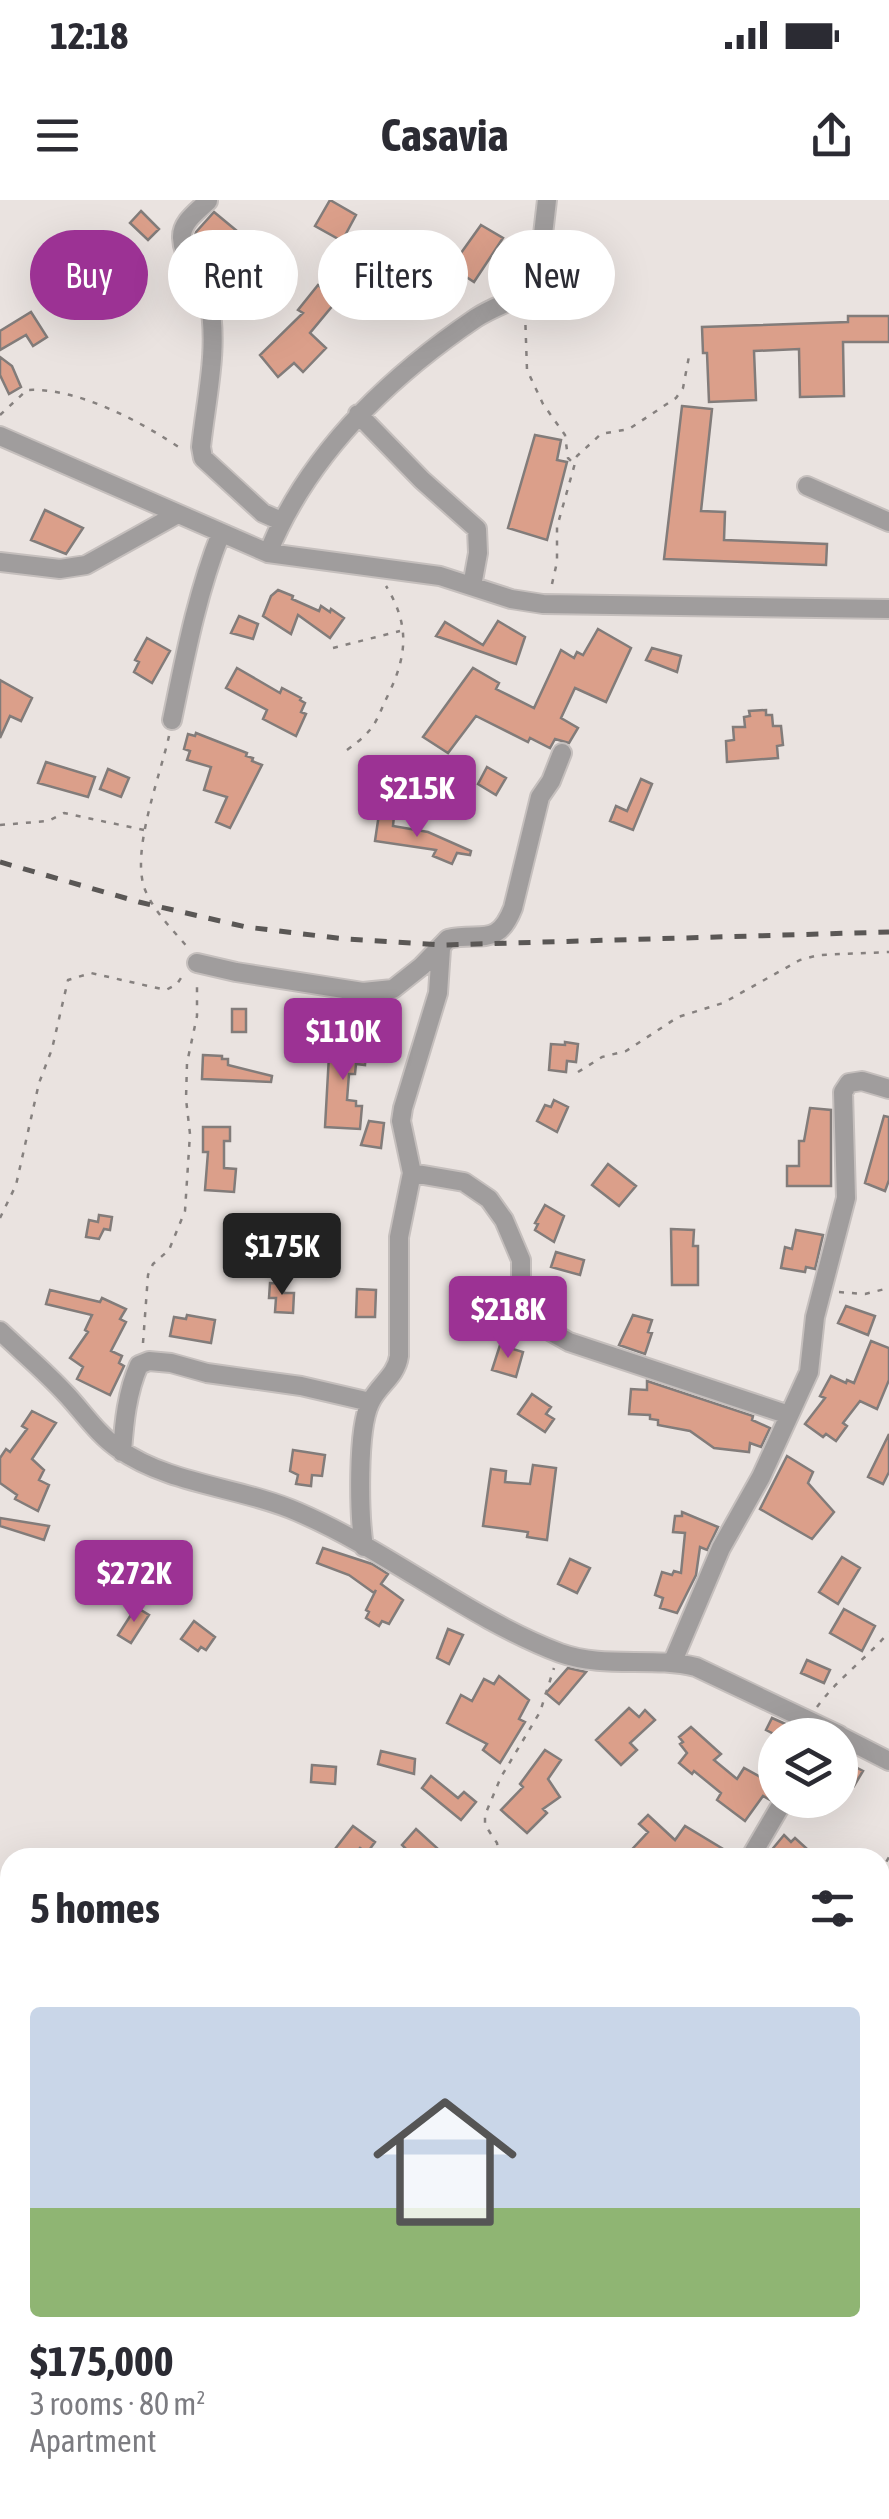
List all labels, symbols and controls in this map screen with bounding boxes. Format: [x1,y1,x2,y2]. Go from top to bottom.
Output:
text: 12:18 [50,14,128,57]
icon: menu [30,108,85,163]
icon: share [804,108,859,163]
text: Casavia [381,109,508,161]
chip: Buy [30,230,148,320]
chip: Rent [168,230,298,320]
chip: Filters [318,230,468,320]
chip: New [488,230,615,320]
pin: $215K [347,755,487,840]
text: $215K [380,769,454,806]
pin: $110K [273,998,413,1083]
text: $110K [306,1012,380,1049]
pin: $175K [212,1213,352,1298]
text: $175K [245,1227,319,1264]
pin: $218K [438,1276,578,1361]
text: $218K [471,1290,545,1327]
pin: $272K [64,1540,204,1625]
text: $272K [97,1554,171,1591]
map controls [758,1718,858,1818]
button: layers [758,1718,858,1818]
icon: filters [805,1881,860,1936]
text: 5 homes [30,1884,160,1932]
icon: home [355,2072,535,2252]
text: $175,000 [30,2337,174,2385]
text: 3 rooms · 80 m² [30,2385,205,2422]
text: Apartment [30,2422,156,2459]

